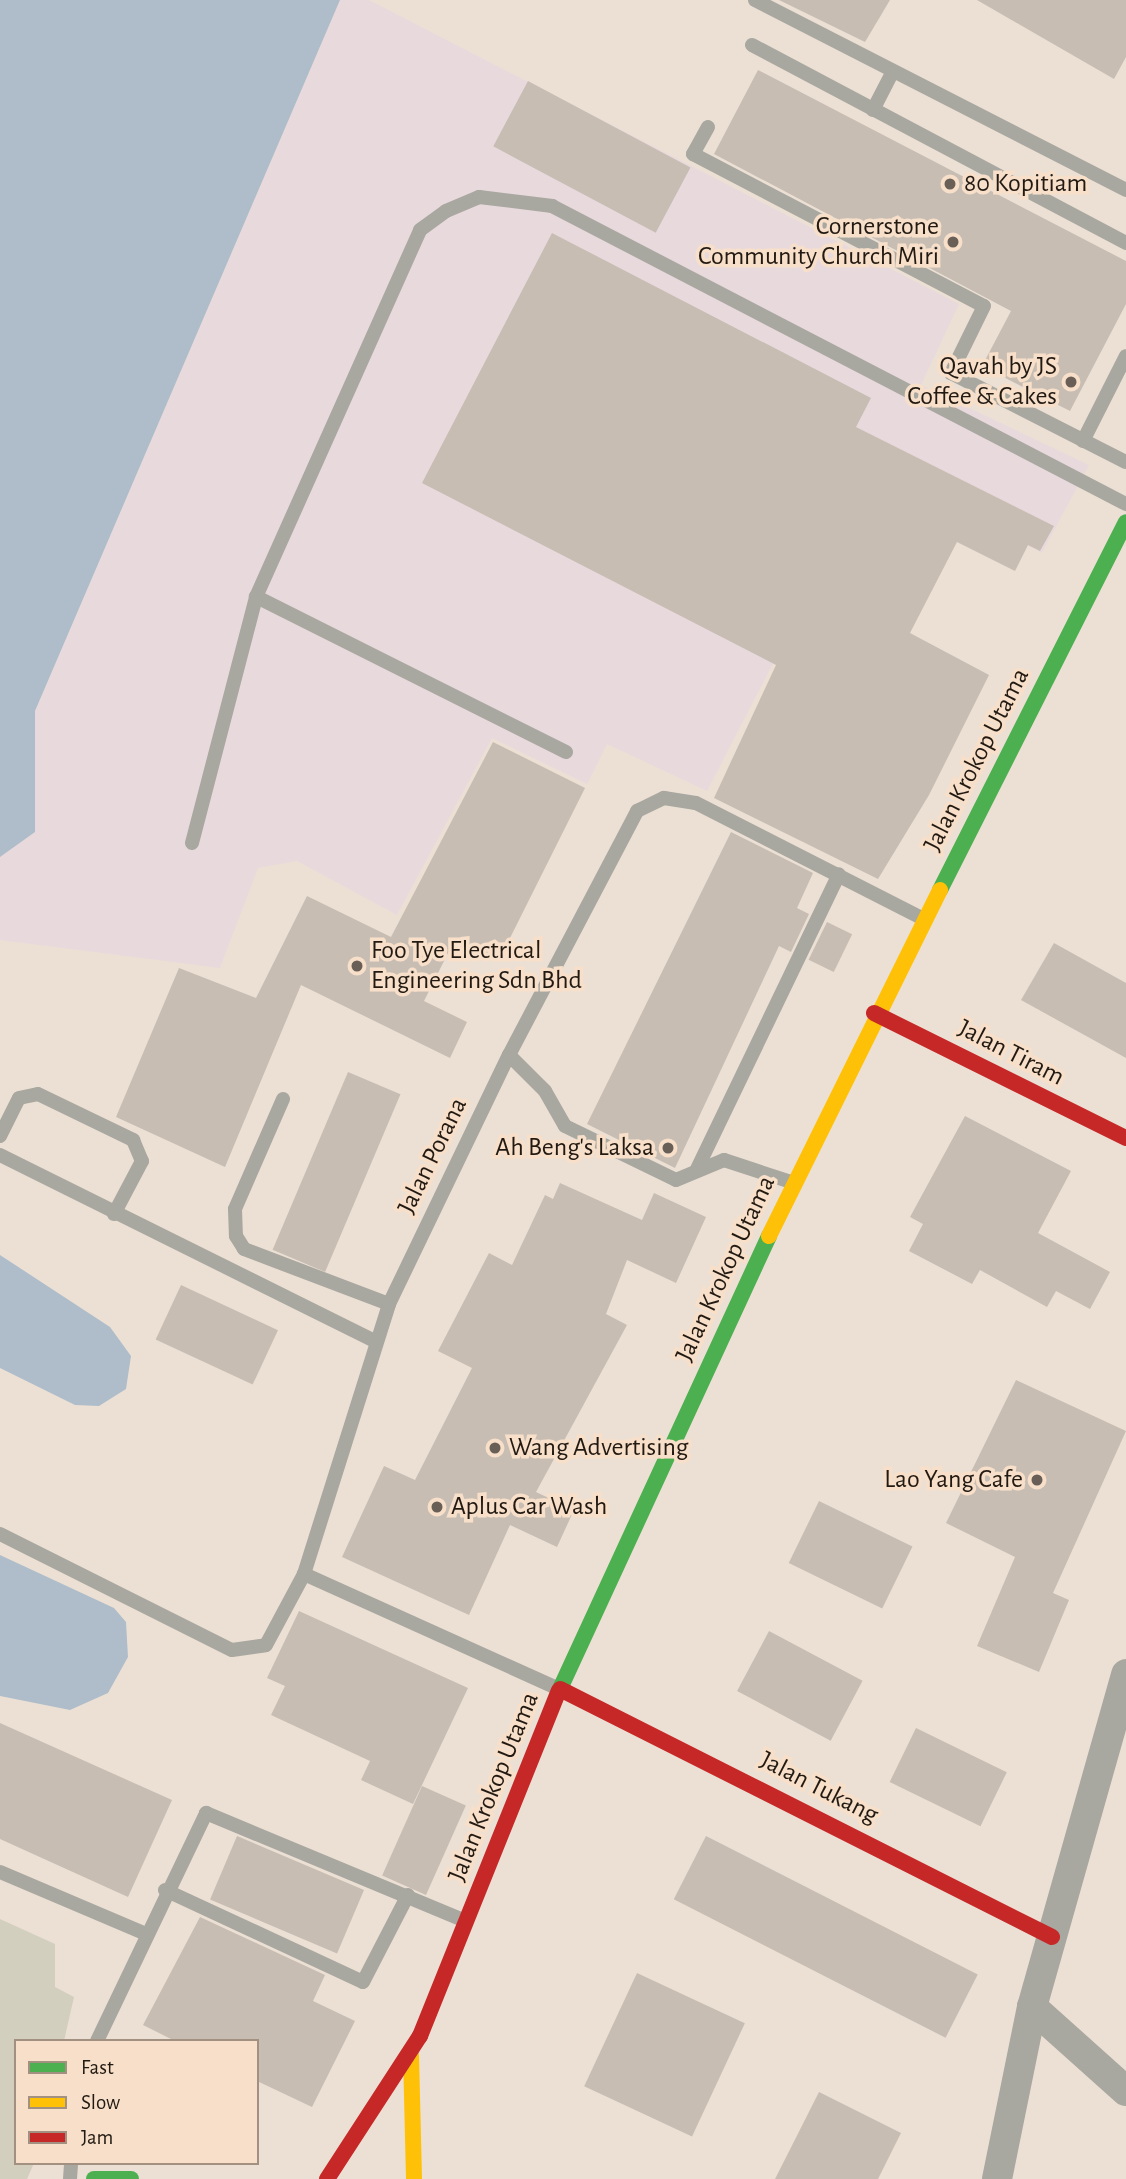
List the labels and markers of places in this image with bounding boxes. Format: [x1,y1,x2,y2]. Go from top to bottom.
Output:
place label: 80 Kopitiam [964,168,1087,200]
marker: 80 Kopitiam [942,176,958,192]
place label: Cornerstone Community Church Miri [698,211,939,272]
marker: Cornerstone Community Church Miri [945,234,961,250]
place label: Qavah by JS Coffee & Cakes [907,351,1057,412]
marker: Qavah by JS Coffee & Cakes [1063,374,1079,390]
place label: Foo Tye Electrical Engineering Sdn Bhd [371,935,582,996]
marker: Foo Tye Electrical Engineering Sdn Bhd [349,958,365,974]
place label: Ah Beng's Laksa [495,1132,654,1164]
marker: Ah Beng's Laksa [660,1140,676,1156]
place label: Wang Advertising [509,1432,689,1464]
marker: Wang Advertising [487,1440,503,1456]
place label: Lao Yang Cafe [884,1464,1023,1496]
marker: Lao Yang Cafe [1029,1472,1045,1488]
place label: Aplus Car Wash [451,1491,607,1523]
marker: Aplus Car Wash [429,1499,445,1515]

